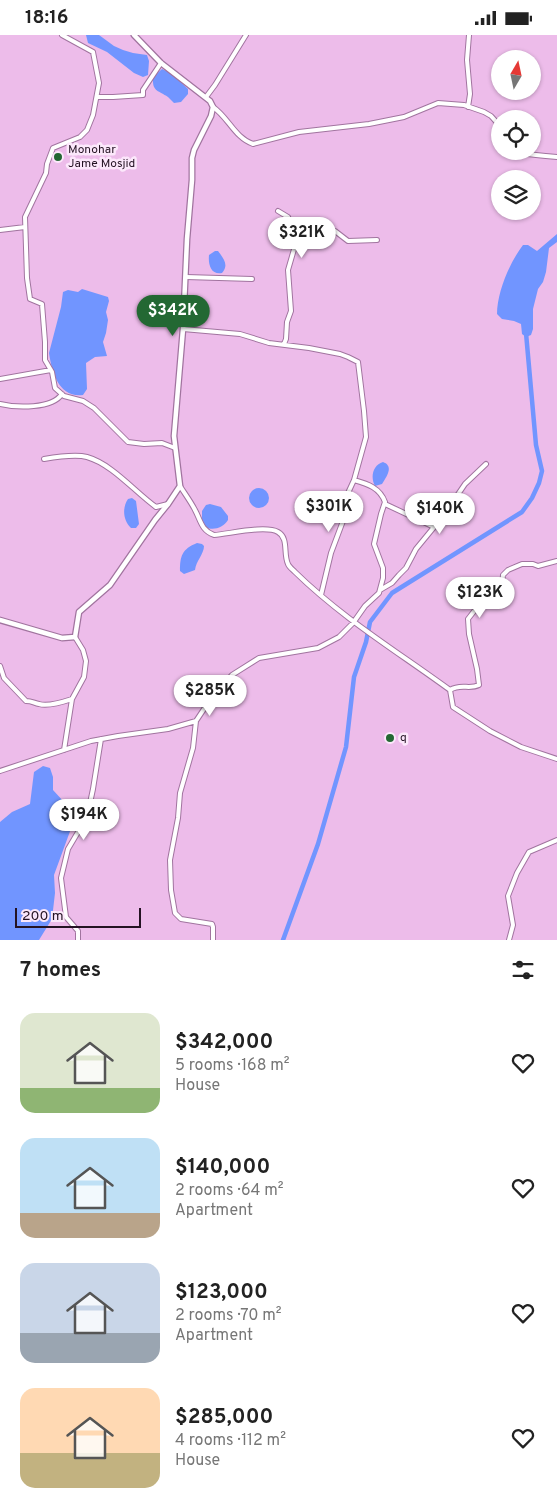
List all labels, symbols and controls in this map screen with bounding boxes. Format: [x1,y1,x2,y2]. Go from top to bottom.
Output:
text: 18:16 [25,6,68,30]
north arrow [491,50,541,100]
map controls [491,50,541,220]
button: locate [491,110,541,160]
place label: Monohar Jame Mosjid [68,142,135,172]
marker: Monohar Jame Mosjid [52,151,64,163]
button: layers [491,170,541,220]
pin: $321K [267,217,337,259]
text: $321K [279,223,325,243]
pin: $342K [138,295,208,337]
text: $342K [148,301,198,321]
pin: $301K [294,491,364,533]
pin: $140K [405,493,475,535]
text: $301K [305,497,353,517]
text: $140K [416,499,464,519]
pin: $123K [445,577,515,619]
text: $123K [457,583,503,603]
pin: $285K [175,675,245,717]
text: $285K [185,681,235,701]
place label: q [400,730,407,746]
marker: q [384,732,396,744]
pin: $194K [49,799,119,841]
text: $194K [60,805,108,825]
scale bar [15,905,141,928]
text: 200 m [22,908,64,925]
icon: filters [509,956,537,984]
text: 7 homes [20,957,101,984]
text: $342,000 [175,1029,273,1056]
icon: home [60,1033,120,1093]
icon: heart [509,1049,537,1077]
text: 5 rooms · 168 m² [175,1056,290,1076]
text: House [175,1076,220,1096]
text: $140,000 [175,1154,270,1181]
icon: home [60,1158,120,1218]
icon: heart [509,1174,537,1202]
text: 2 rooms · 64 m² [175,1181,284,1201]
text: Apartment [175,1201,253,1221]
text: $123,000 [175,1279,268,1306]
icon: home [60,1283,120,1343]
icon: heart [509,1299,537,1327]
text: 2 rooms · 70 m² [175,1306,282,1326]
text: Apartment [175,1326,253,1346]
text: $285,000 [175,1404,273,1431]
icon: home [60,1408,120,1468]
icon: heart [509,1424,537,1452]
text: 4 rooms · 112 m² [175,1431,286,1451]
text: House [175,1451,220,1471]

